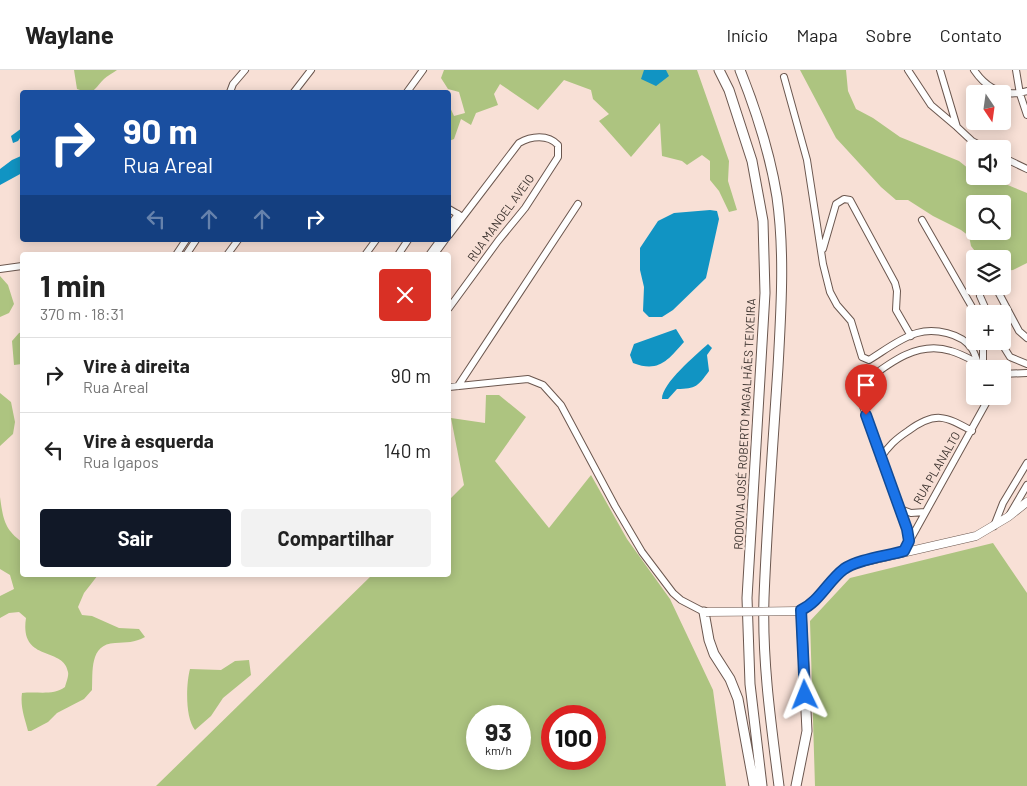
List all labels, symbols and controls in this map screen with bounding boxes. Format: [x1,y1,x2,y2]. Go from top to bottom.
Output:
text: Waylane [25,20,114,49]
text: Início [726,24,768,46]
text: Mapa [796,24,838,46]
text: Sobre [866,24,912,46]
text: Contato [940,24,1002,46]
north arrow [966,85,1011,130]
map controls [966,85,1011,405]
text: 90 m [123,109,198,151]
icon: right [40,110,105,175]
button: sound [966,140,1011,185]
text: Rua Areal [123,151,213,177]
street label: RUA MANOEL AVEIO [464,171,536,264]
button: search [966,195,1011,240]
icon: left [142,205,170,233]
icon: ahead [195,205,223,233]
icon: ahead [248,205,276,233]
icon: right [301,205,329,233]
button: layers [966,250,1011,295]
text: 1 min [40,267,106,303]
button: close [379,269,431,321]
street label: RODOVIA JOSÉ ROBERTO MAGALHÃES TEIXEIRA [730,298,758,550]
text: 370 m · 18:31 [40,304,124,323]
button: + [966,305,1011,350]
text: Vire à direita [83,354,190,377]
button: − [966,360,1011,405]
icon: right [40,361,68,389]
text: 90 m [391,364,431,387]
pin [845,364,887,415]
icon: arrive [852,371,880,399]
text: Rua Areal [83,377,149,396]
text: Vire à esquerda [83,429,214,452]
street label: RUA PLANALTO [910,429,963,506]
icon: left [40,436,68,464]
text: 140 m [384,439,431,462]
text: Rua Igapos [83,452,159,471]
button: Sair [40,509,231,567]
button: Compartilhar [241,509,431,567]
position arrow [778,668,830,720]
speed limit sign: 100 [541,705,606,770]
text: 93 [485,716,512,746]
text: km/h [485,743,512,757]

